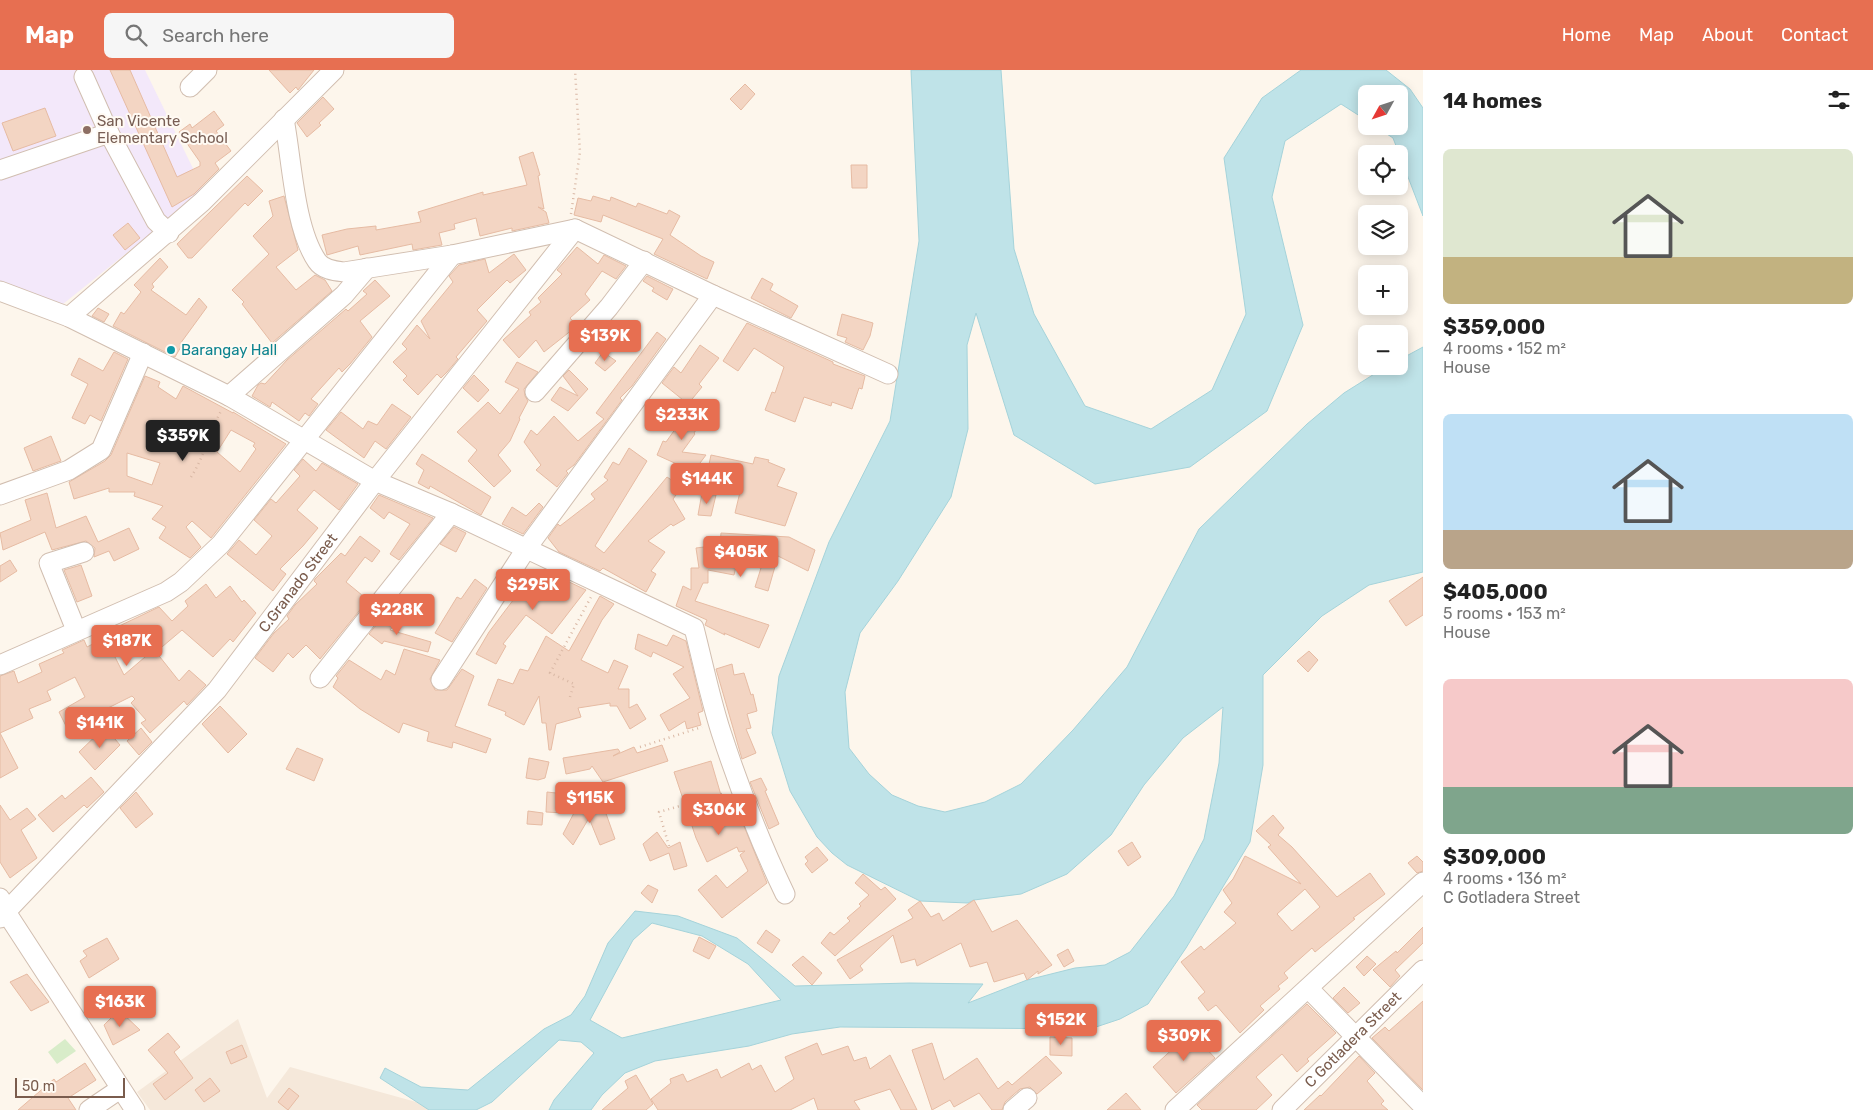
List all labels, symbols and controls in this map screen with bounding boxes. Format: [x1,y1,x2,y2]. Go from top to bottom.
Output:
search box [104,13,454,58]
text: Map [25,21,74,49]
icon: search [122,21,150,49]
text: Search here [162,24,269,47]
text: Home [1562,24,1611,46]
text: Map [1639,24,1674,46]
text: About [1702,24,1753,46]
text: Contact [1781,24,1848,46]
north arrow [1358,85,1408,135]
map controls [1358,85,1408,375]
icon: filters [1825,86,1853,114]
text: 14 homes [1443,88,1542,113]
place label: San Vicente Elementary School [97,112,228,147]
marker: San Vicente Elementary School [81,124,93,136]
button: locate [1358,145,1408,195]
icon: home [1603,181,1693,271]
button: layers [1358,205,1408,255]
button: + [1358,265,1408,315]
text: $359,000 [1443,314,1545,339]
pin: $139K [570,320,640,362]
button: − [1358,325,1408,375]
text: $139K [580,326,630,345]
text: 4 rooms · 152 m² [1443,339,1566,358]
place label: Barangay Hall [181,341,277,359]
marker: Barangay Hall [165,344,177,356]
text: House [1443,358,1490,377]
pin: $233K [647,398,717,441]
text: $233K [656,405,708,424]
pin: $359K [148,420,218,462]
text: $359K [157,426,209,445]
icon: home [1603,446,1693,536]
pin: $144K [672,462,742,505]
text: $144K [681,469,733,488]
street label: C.Granado Street [255,530,341,636]
pin: $405K [706,536,776,578]
text: $405K [714,542,768,561]
pin: $295K [498,568,568,611]
text: $295K [507,575,559,594]
text: $405,000 [1443,579,1548,604]
pin: $228K [362,594,432,636]
text: $228K [371,600,423,619]
text: 5 rooms · 153 m² [1443,604,1566,623]
text: House [1443,623,1490,642]
pin: $187K [92,624,162,667]
text: $187K [102,631,152,650]
pin: $141K [65,706,135,749]
icon: home [1603,711,1693,801]
text: $141K [76,713,124,732]
pin: $115K [555,782,625,824]
text: $115K [566,788,614,807]
pin: $306K [684,794,754,836]
text: $306K [692,800,746,819]
text: $309,000 [1443,844,1546,869]
text: 4 rooms · 136 m² [1443,869,1566,888]
text: C Gotladera Street [1443,888,1580,907]
pin: $163K [85,986,155,1028]
street label: C Gotladera Street [1301,988,1405,1091]
text: $163K [95,992,145,1011]
pin: $152K [1026,1004,1096,1046]
text: $152K [1036,1010,1086,1029]
pin: $309K [1149,1020,1219,1062]
text: $309K [1158,1026,1210,1045]
scale bar [15,1075,125,1098]
text: 50 m [22,1078,55,1095]

